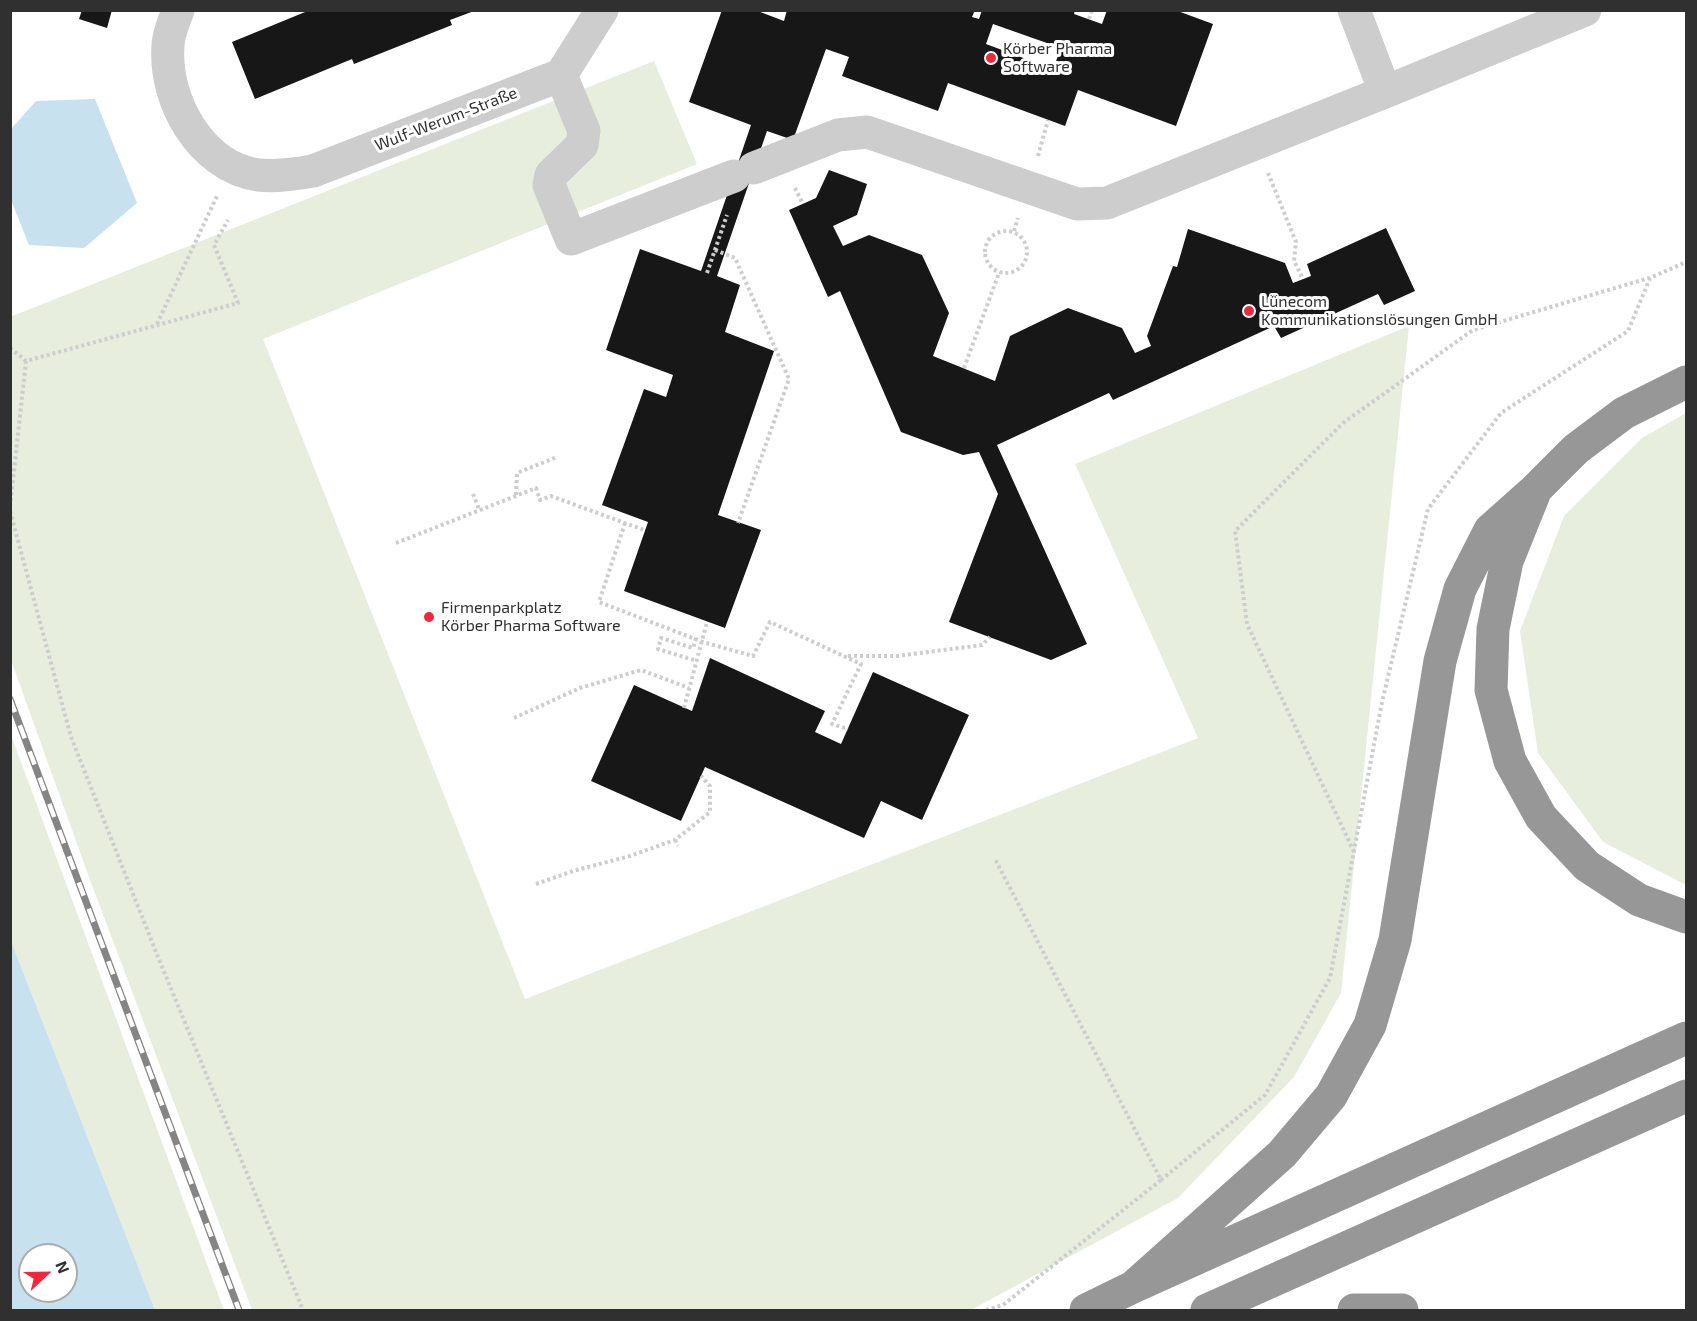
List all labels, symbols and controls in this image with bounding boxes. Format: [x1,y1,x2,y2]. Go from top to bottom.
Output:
place label: Körber Pharma Software [1003,39,1112,77]
marker: Körber Pharma Software [984,51,998,65]
street label: Wulf-Werum-Straße [372,83,520,155]
place label: Lünecom Kommunikationslösungen GmbH [1261,292,1498,330]
marker: Lünecom Kommunikationslösungen GmbH [1242,304,1256,318]
place label: Firmenparkplatz Körber Pharma Software [441,598,621,636]
marker: Firmenparkplatz Körber Pharma Software [422,610,436,624]
north arrow [18,1243,78,1303]
text: N [52,1258,74,1276]

